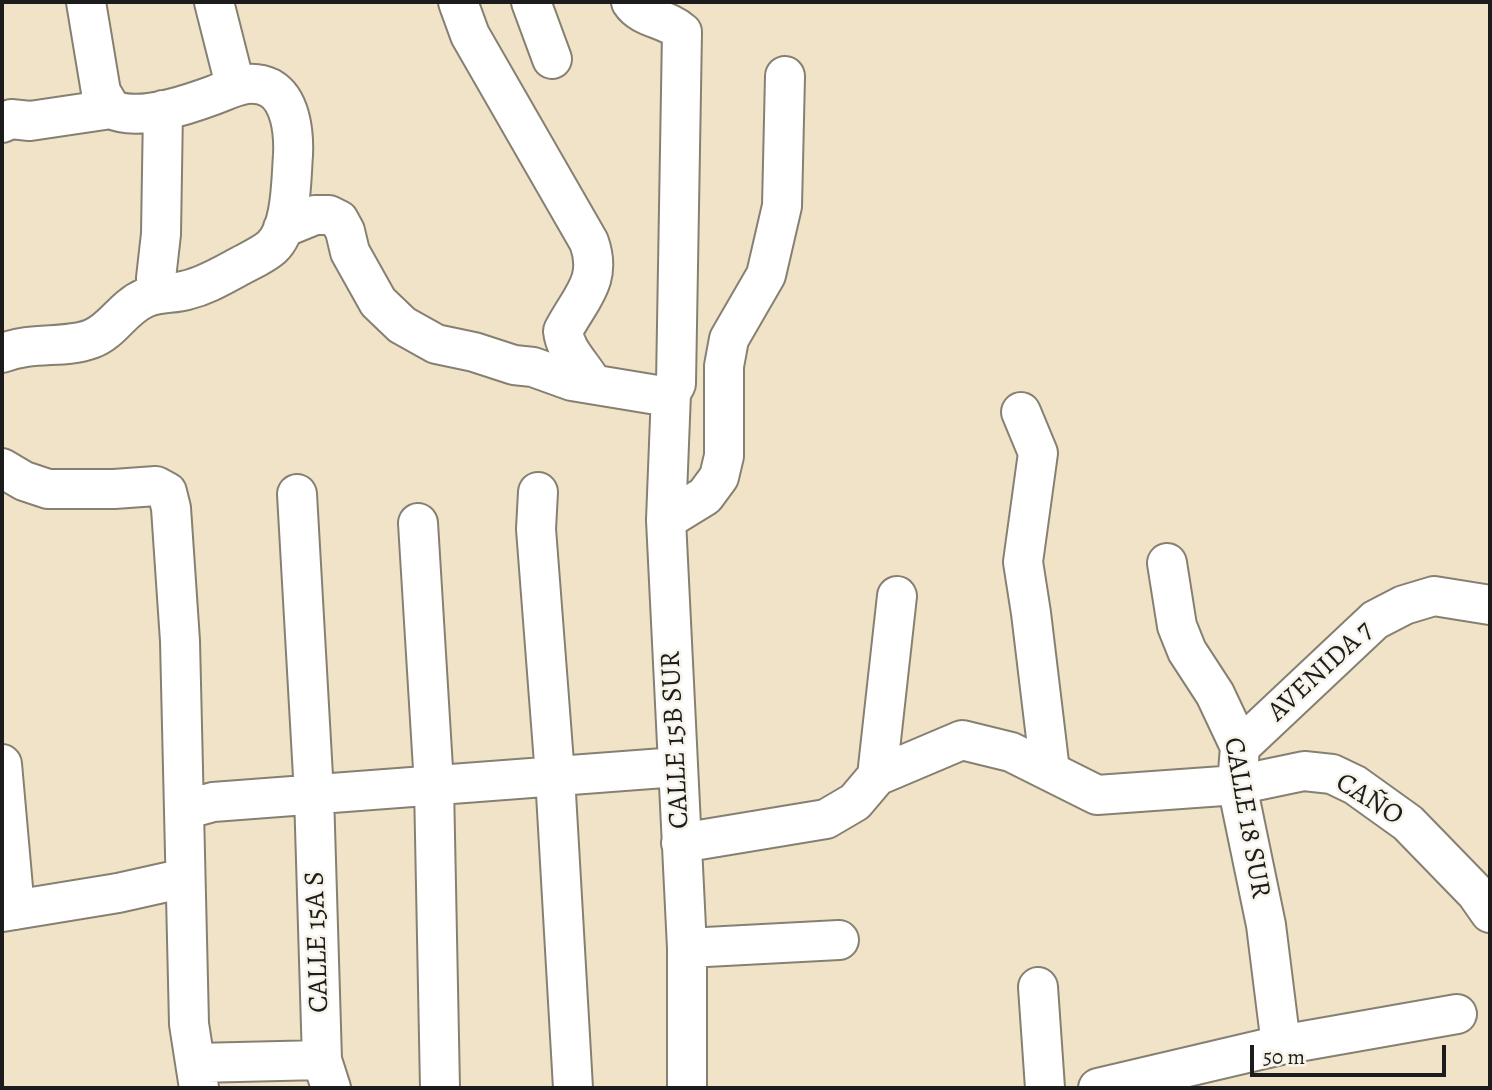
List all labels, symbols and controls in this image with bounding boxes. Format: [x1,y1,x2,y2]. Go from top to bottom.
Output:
street label: AVENIDA 7 [1261,615,1381,729]
street label: CALLE 15B SUR [655,650,697,830]
street label: CALLE 18 SUR [1215,735,1277,901]
street label: CAÑO [1329,766,1409,834]
street label: CALLE 15A S [299,871,337,1013]
scale bar [1254,1030,1450,1074]
text: 50 m [1263,1043,1305,1071]

